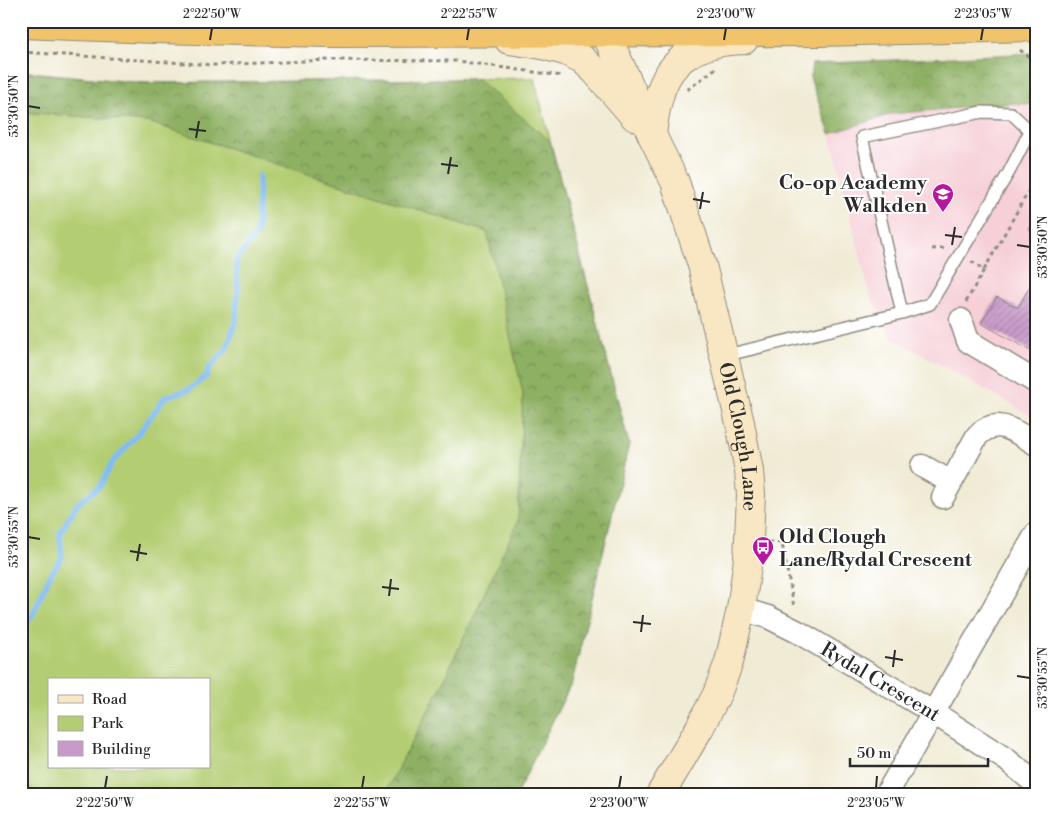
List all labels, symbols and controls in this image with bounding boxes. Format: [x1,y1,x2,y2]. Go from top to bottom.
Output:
text: 2°22'50"W [183,7,242,22]
text: 2°22'55"W [441,7,498,22]
text: 2°23'00"W [697,7,757,22]
text: 2°23'05"W [954,7,1013,22]
text: 53°30'50"N [7,74,22,138]
place label: Co-op Academy Walkden [779,171,928,219]
school or university icon: Co-op Academy Walkden [931,182,955,213]
text: 53°30'50"N [1036,215,1051,279]
street label: Old Clough Lane [712,360,762,512]
text: 53°30'55"N [7,506,22,568]
place label: Old Clough Lane/Rydal Crescent [779,525,973,573]
bus stop icon: Old Clough Lane/Rydal Crescent [751,535,775,566]
street label: Rydal Crescent [816,637,945,728]
text: 53°30'55"N [1036,647,1051,709]
legend [48,678,210,768]
text: Road [92,690,127,709]
text: Park [92,714,124,733]
scale bar [850,736,987,768]
text: Building [91,740,151,759]
text: 50 m [857,744,891,763]
text: 2°22'50"W [76,796,135,811]
text: 2°22'55"W [334,796,391,811]
text: 2°23'00"W [590,796,650,811]
text: 2°23'05"W [847,796,906,811]

